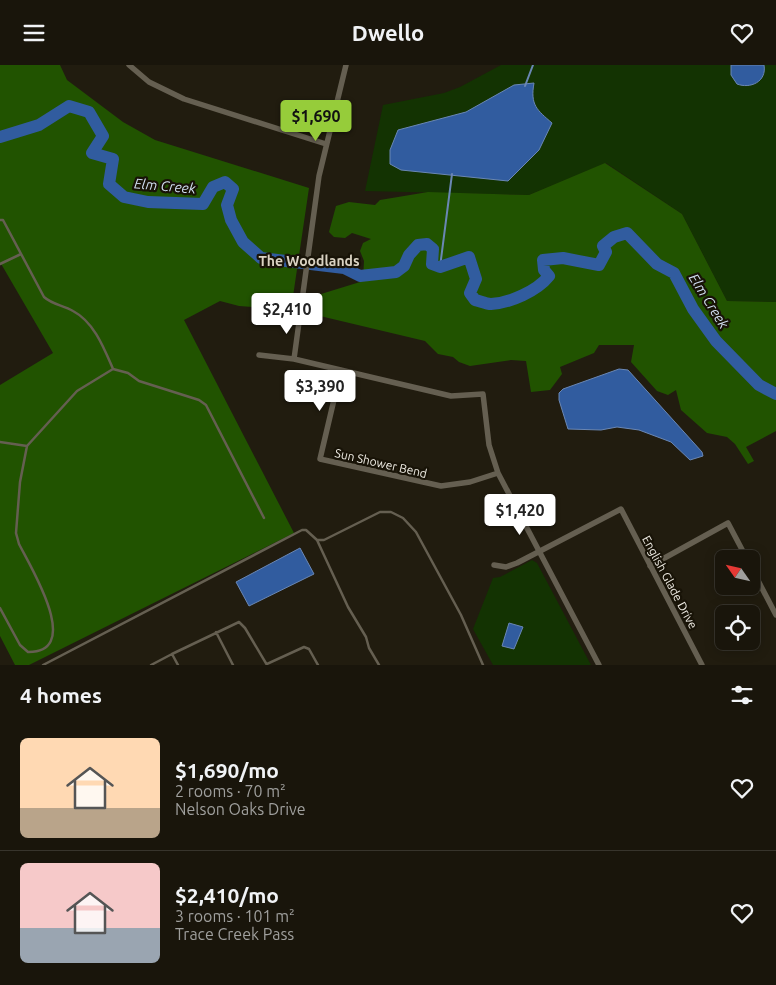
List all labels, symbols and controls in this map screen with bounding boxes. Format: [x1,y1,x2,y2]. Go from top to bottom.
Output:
icon: menu [20,19,48,47]
icon: heart [728,19,756,47]
text: Dwello [352,20,424,45]
pin: $1,690 [275,99,357,142]
text: $1,690 [291,107,341,125]
water label: Elm Creek [133,175,197,197]
district label: The Woodlands [258,253,360,269]
water label: Elm Creek [686,271,733,332]
pin: $2,410 [246,293,328,335]
text: $2,410 [262,300,312,318]
pin: $3,390 [279,369,361,412]
text: $3,390 [295,377,345,395]
street label: Sun Shower Bend [334,446,428,480]
pin: $1,420 [479,493,561,536]
text: $1,420 [495,501,545,519]
street label: English Glade Drive [640,533,700,631]
north arrow [715,550,760,595]
map controls [715,550,760,650]
button: locate [715,605,760,650]
icon: filters [728,681,756,709]
text: 4 homes [20,683,102,707]
icon: home [60,758,120,818]
text: $1,690/mo [175,758,279,782]
icon: heart [728,774,756,802]
text: 2 rooms · 70 m² [175,782,286,800]
text: Nelson Oaks Drive [175,800,306,818]
icon: home [60,883,120,943]
text: $2,410/mo [175,883,279,907]
icon: heart [728,899,756,927]
text: 3 rooms · 101 m² [175,907,295,925]
text: Trace Creek Pass [175,925,294,943]

